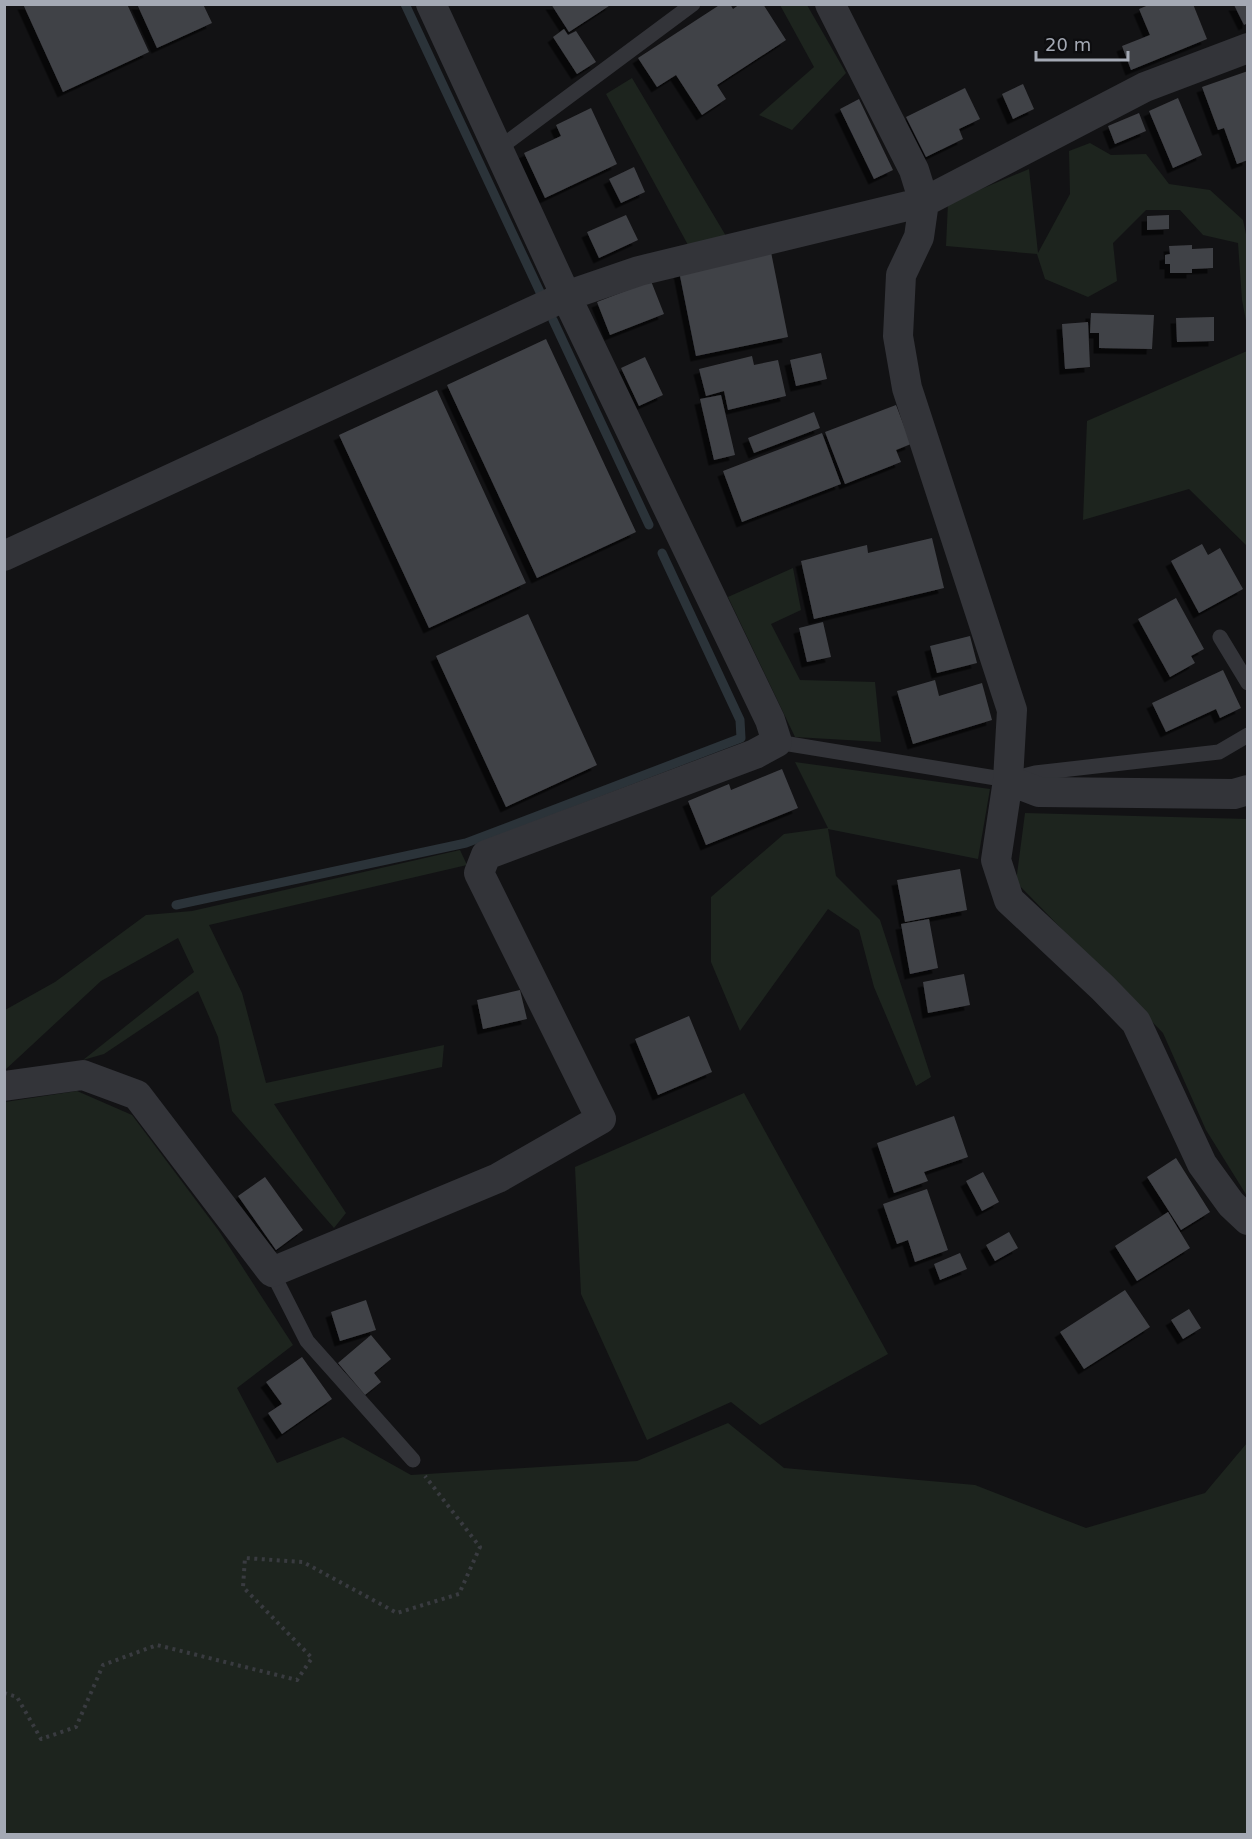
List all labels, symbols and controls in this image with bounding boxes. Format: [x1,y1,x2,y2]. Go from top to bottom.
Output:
scale bar [1036,24,1128,62]
text: 20 m [1045,34,1091,55]

